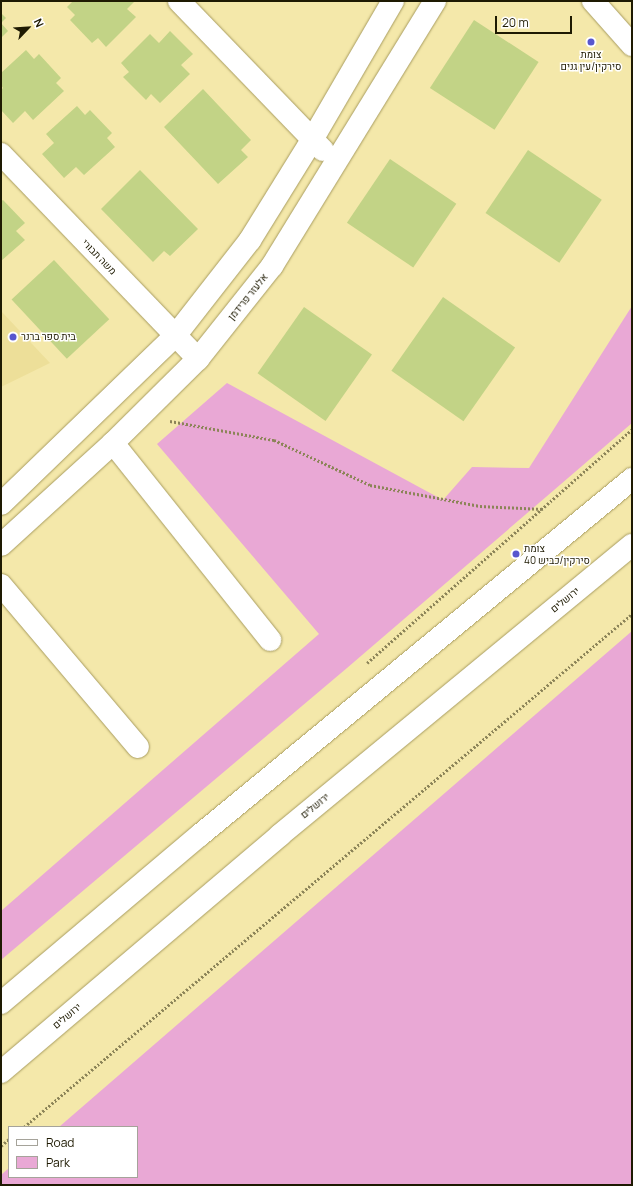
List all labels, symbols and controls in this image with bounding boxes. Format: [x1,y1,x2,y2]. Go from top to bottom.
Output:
north arrow [8,8,48,48]
scale bar [497,8,574,34]
text: 20 m [502,14,529,31]
text: N [31,16,48,29]
marker: צומת סירקין/עין גנים [586,37,596,47]
place label: צומת סירקין/עין גנים [561,48,621,72]
street label: משה תבורי [79,237,119,277]
street label: אלעזר פרידמן [226,271,270,323]
place label: בית ספר ברנר [21,331,76,343]
marker: בית ספר ברנר [8,332,18,342]
place label: צומת סירקין/כביש 40 [524,542,590,566]
marker: צומת סירקין/כביש 40 [511,549,521,559]
street label: ירושלים [548,585,582,615]
street label: ירושלים [298,791,332,821]
street label: ירושלים [50,1001,84,1031]
legend [8,1126,138,1178]
text: Road [46,1134,74,1151]
text: Park [46,1154,70,1171]

